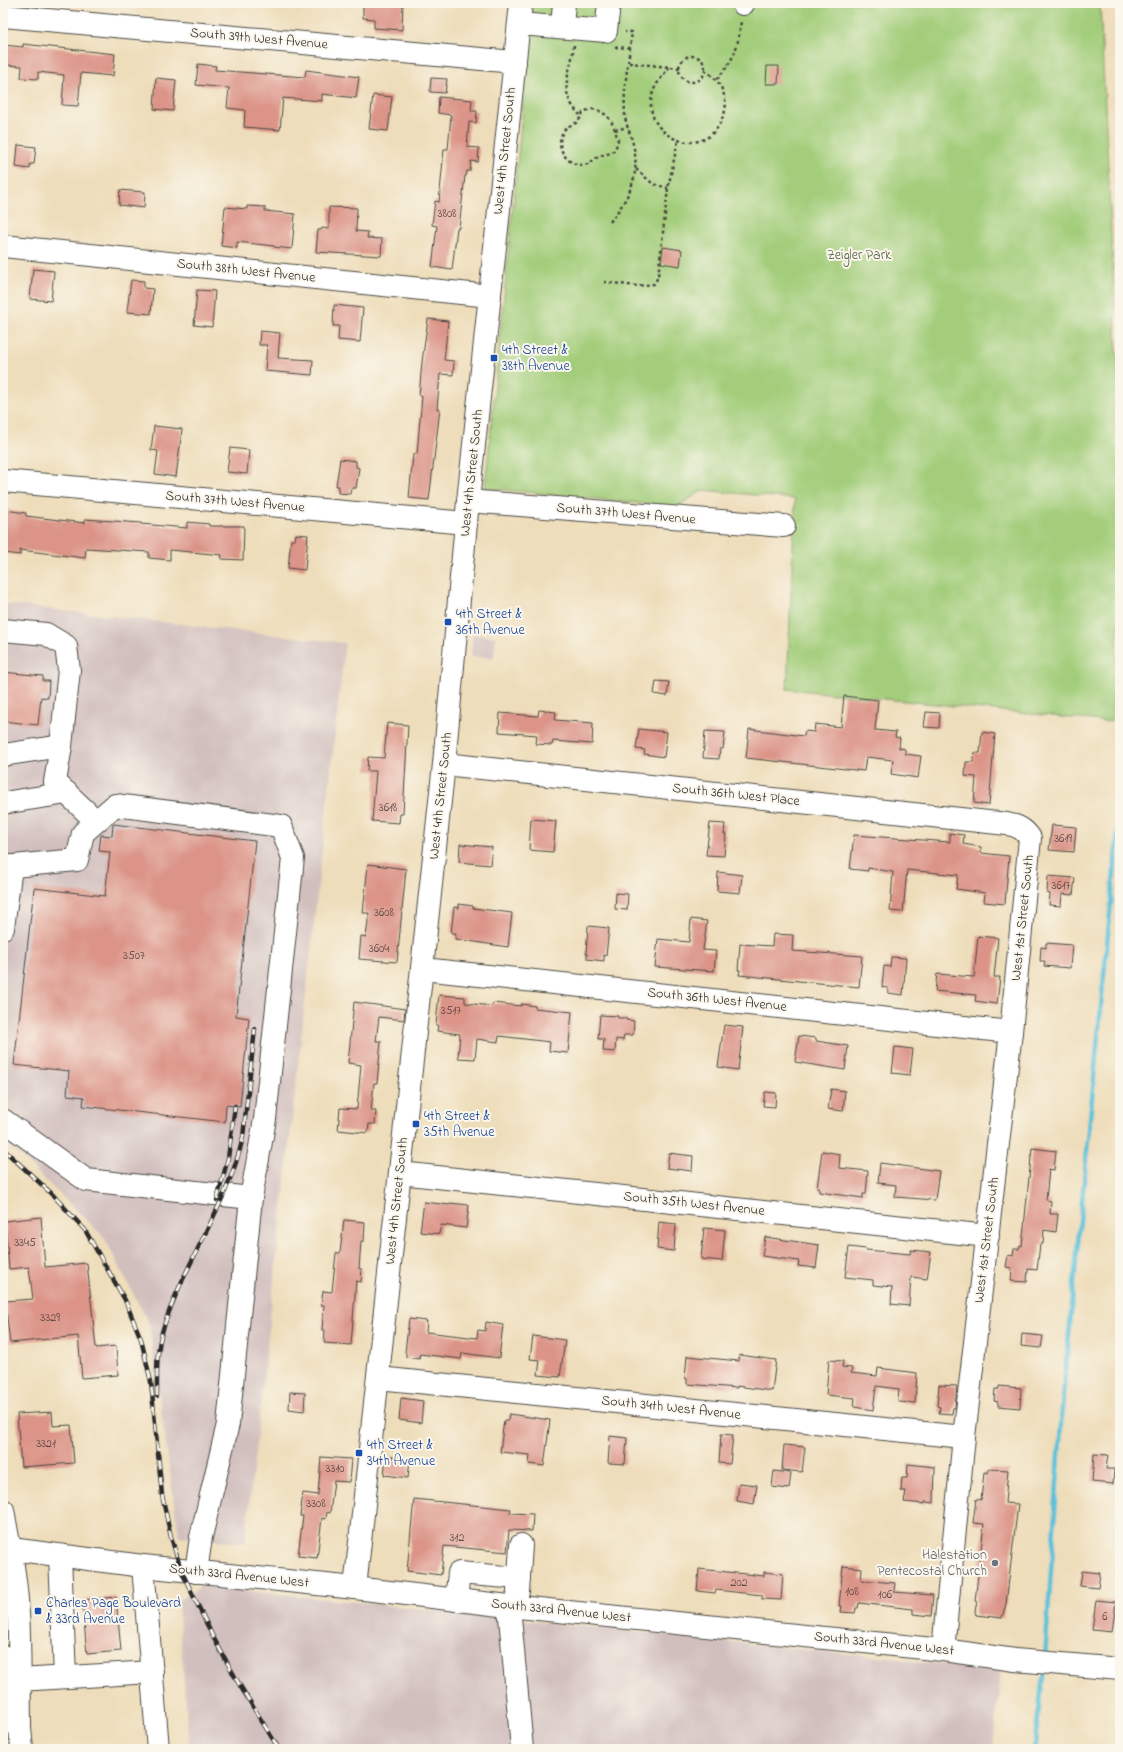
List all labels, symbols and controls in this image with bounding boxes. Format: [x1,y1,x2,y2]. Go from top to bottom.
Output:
street label: South 39th West Avenue [189,23,330,56]
street label: West 4th Street South [488,87,522,215]
house number: 3808 [437,205,457,223]
park label: Zeigler Park [827,245,892,267]
street label: South 38th West Avenue [176,253,317,289]
place label: 4th Street & 38th Avenue [502,340,570,377]
marker: 4th Street & 38th Avenue [489,353,499,363]
street label: West 4th Street South [455,409,489,537]
street label: South 37th West Avenue [164,485,306,519]
street label: South 37th West Avenue [555,497,697,531]
place label: 4th Street & 36th Avenue [456,604,525,641]
marker: 4th Street & 36th Avenue [443,617,453,627]
street label: West 4th Street South [424,732,458,860]
street label: South 36th West Place [671,778,801,812]
house number: 3618 [379,799,398,817]
house number: 3619 [1054,830,1072,848]
street label: West 1st Street South [1006,854,1040,982]
house number: 3617 [1052,877,1071,895]
house number: 3608 [374,904,394,922]
house number: 3604 [369,940,389,958]
house number: 3507 [123,947,145,965]
street label: South 36th West Avenue [646,982,789,1018]
house number: 3517 [441,1002,461,1020]
place label: 4th Street & 35th Avenue [424,1106,495,1143]
marker: 4th Street & 35th Avenue [411,1119,421,1129]
street label: West 4th Street South [380,1137,414,1265]
street label: West 1st Street South [969,1176,1005,1304]
street label: South 35th West Avenue [622,1186,766,1222]
house number: 3345 [14,1234,36,1252]
house number: 3329 [40,1309,60,1327]
street label: South 34th West Avenue [600,1390,742,1426]
house number: 3321 [36,1435,56,1453]
place label: 4th Street & 34th Avenue [367,1435,436,1472]
marker: 4th Street & 34th Avenue [354,1448,364,1458]
house number: 3310 [326,1460,344,1478]
house number: 3308 [306,1495,326,1513]
house number: 312 [450,1529,464,1547]
place label: Halestation Pentecostal Church [877,1545,987,1582]
street label: South 33rd Avenue West [168,1558,310,1594]
marker: Halestation Pentecostal Church [990,1558,1000,1568]
house number: 202 [730,1574,748,1592]
house number: 108 [845,1583,859,1601]
house number: 106 [878,1586,893,1604]
place label: Charles Page Boulevard & 33rd Avenue [46,1593,181,1630]
street label: South 33rd Avenue West [490,1593,632,1629]
marker: Charles Page Boulevard & 33rd Avenue [33,1606,43,1616]
house number: 6 [1102,1608,1108,1626]
street label: South 33rd Avenue West [813,1626,955,1662]

